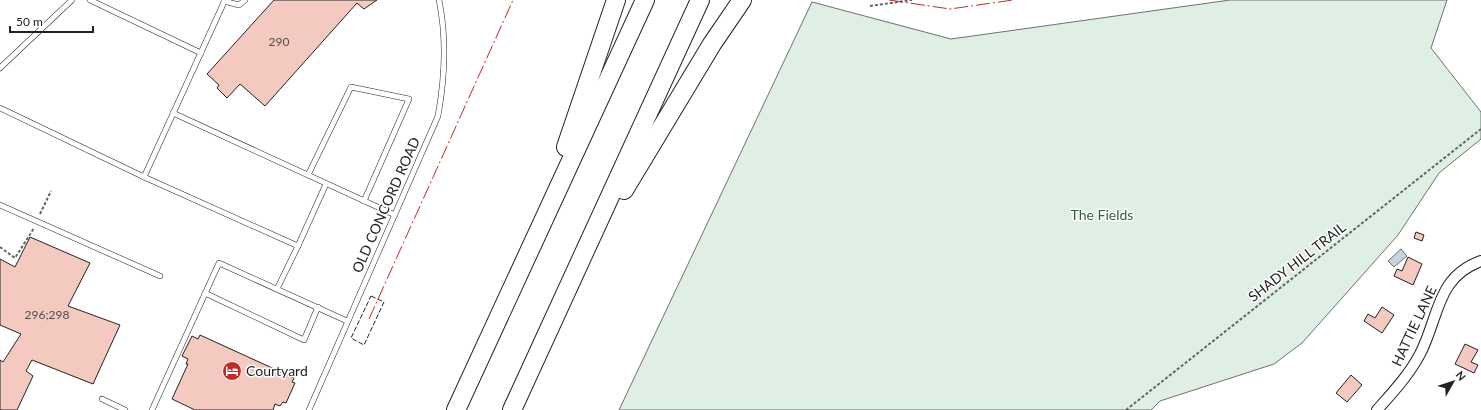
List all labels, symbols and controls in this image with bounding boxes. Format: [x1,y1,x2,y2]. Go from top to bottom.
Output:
scale bar [10,8,93,34]
text: 50 m [16,14,43,29]
house number: 290 [269,34,289,49]
street label: OLD CONCORD ROAD [348,134,423,275]
park label: The Fields [1071,206,1133,223]
street label: SHADY HILL TRAIL [1245,218,1349,305]
street label: HATTIE LANE [1388,283,1440,369]
house number: 296;298 [25,307,69,322]
hotel icon: Courtyard [221,360,243,382]
place label: Courtyard [246,362,308,379]
north arrow [1433,362,1473,402]
text: N [1453,368,1469,383]

